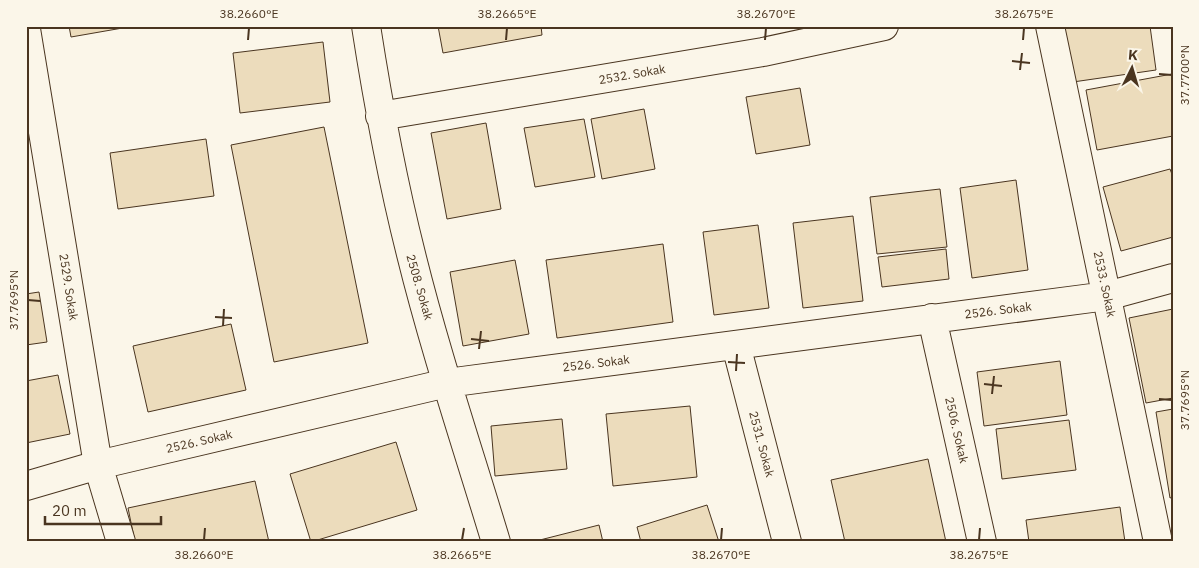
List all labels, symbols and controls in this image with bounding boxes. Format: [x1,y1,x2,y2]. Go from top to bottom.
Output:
text: 38.2660°E [219,6,279,21]
text: 38.2665°E [477,6,537,21]
text: 38.2670°E [736,6,796,21]
text: 38.2675°E [994,6,1054,21]
north arrow [1106,42,1156,92]
text: 37.7700°N [1177,45,1192,105]
text: K [1127,46,1139,64]
street label: 2532. Sokak [597,61,667,87]
street label: 2533. Sokak [1091,249,1120,319]
street label: 2529. Sokak [56,252,82,322]
street label: 2508. Sokak [403,252,437,322]
text: 37.7695°N [6,270,21,330]
street label: 2526. Sokak [964,298,1033,322]
street label: 2526. Sokak [562,351,631,375]
text: 37.7695°N [1177,370,1192,430]
street label: 2506. Sokak [942,395,972,465]
street label: 2531. Sokak [746,409,778,479]
street label: 2526. Sokak [164,426,234,456]
scale bar [45,493,161,525]
text: 20 m [52,501,87,520]
text: 38.2660°E [174,547,234,562]
text: 38.2665°E [432,547,492,562]
text: 38.2670°E [691,547,751,562]
text: 38.2675°E [949,547,1009,562]

